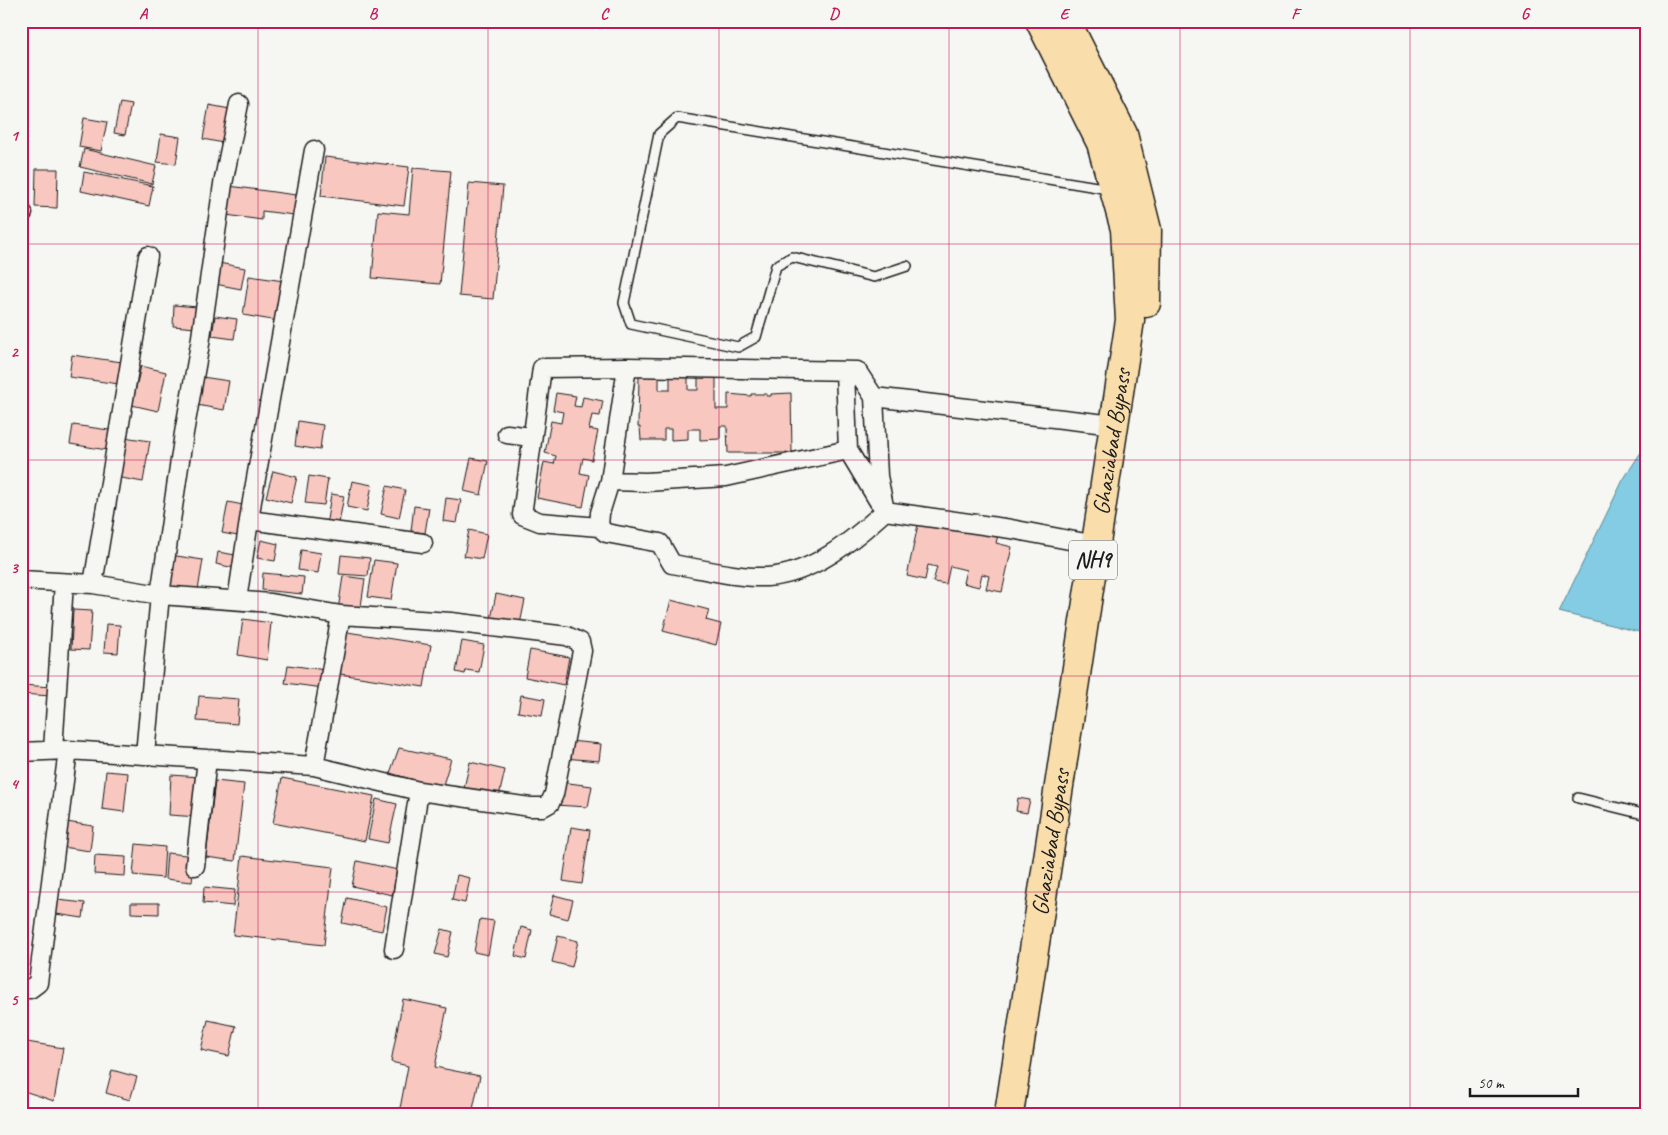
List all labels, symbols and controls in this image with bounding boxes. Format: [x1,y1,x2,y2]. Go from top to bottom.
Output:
text: A [139,4,149,24]
text: B [369,4,379,24]
text: C [600,4,610,24]
text: D [829,4,840,24]
text: E [1060,4,1071,24]
text: F [1291,4,1302,24]
text: G [1521,4,1531,24]
text: 1 [10,126,19,146]
text: 2 [10,342,19,362]
street label: Ghaziabad Bypass [1086,365,1138,517]
road number: NH9 [1069,540,1117,580]
text: 3 [10,558,19,578]
street label: Ghaziabad Bypass [1024,765,1077,917]
text: 4 [10,774,19,794]
text: 5 [11,990,20,1010]
scale bar [1470,1065,1578,1097]
text: 50 m [1478,1074,1505,1093]

